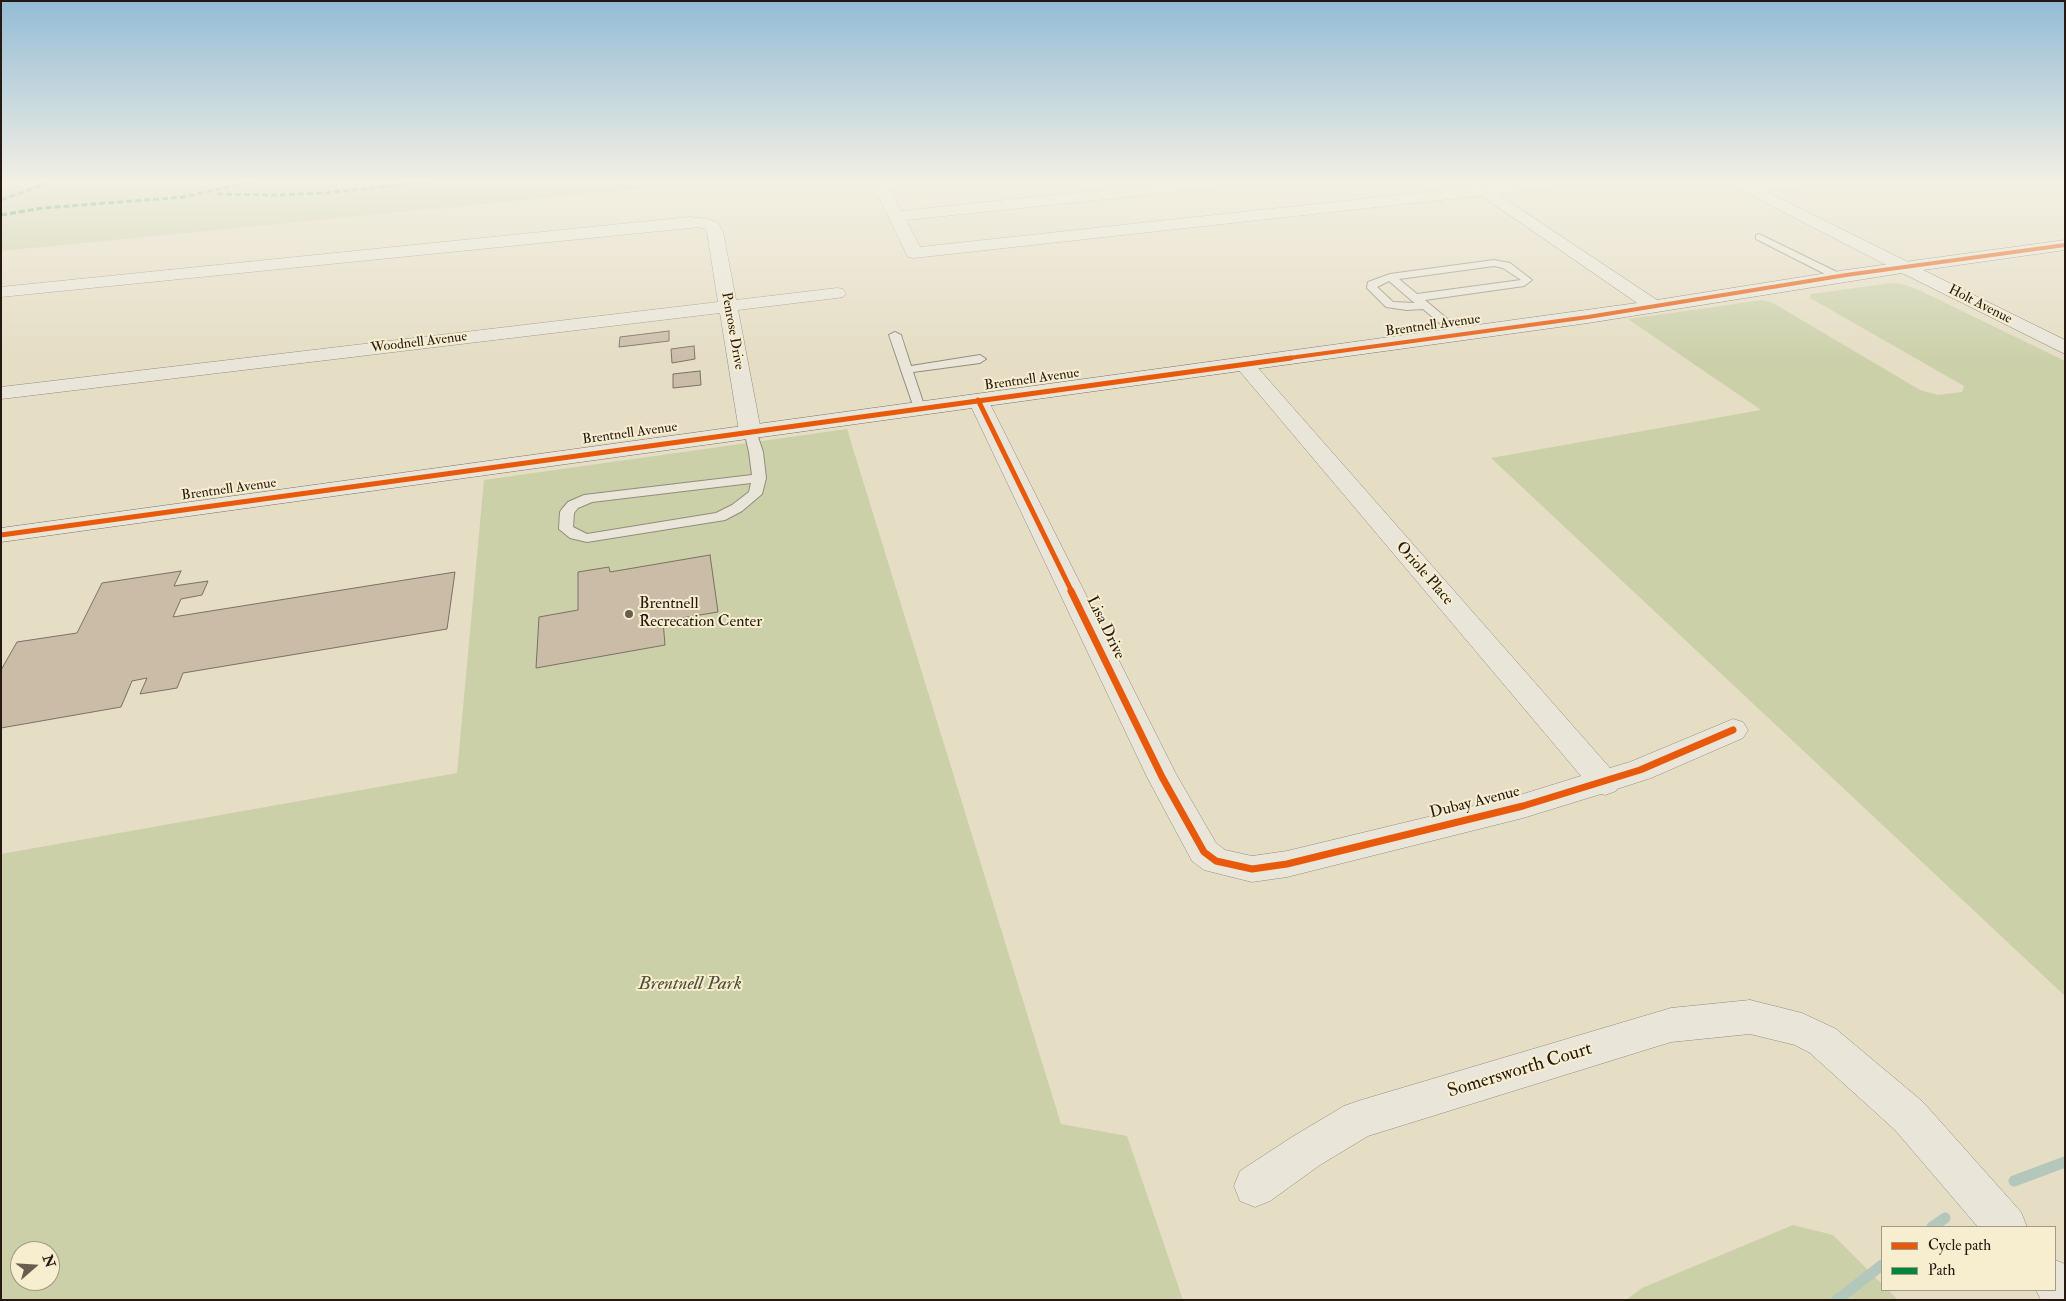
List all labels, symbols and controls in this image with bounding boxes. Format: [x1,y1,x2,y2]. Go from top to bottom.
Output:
street label: Holt Avenue [1945,282,2015,328]
street label: Penrose Drive [717,291,747,371]
street label: Brentnell Avenue [1385,311,1481,341]
street label: Woodnell Avenue [370,329,468,357]
street label: Brentnell Avenue [984,365,1080,395]
street label: Brentnell Avenue [582,419,678,449]
street label: Brentnell Avenue [181,475,277,505]
street label: Oriole Place [1391,538,1457,610]
street label: Lisa Drive [1081,593,1129,663]
place label: Brentnell Recrecation Center [639,595,762,633]
marker: Brentnell Recrecation Center [623,608,635,620]
street label: Dubay Avenue [1428,783,1522,823]
park label: Brentnell Park [638,974,742,996]
street label: Somersworth Court [1445,1038,1595,1104]
legend [1881,1226,2056,1291]
text: Cycle path [1928,1236,1991,1255]
north arrow [10,1241,60,1291]
text: N [39,1253,59,1270]
text: Path [1928,1261,1955,1280]

